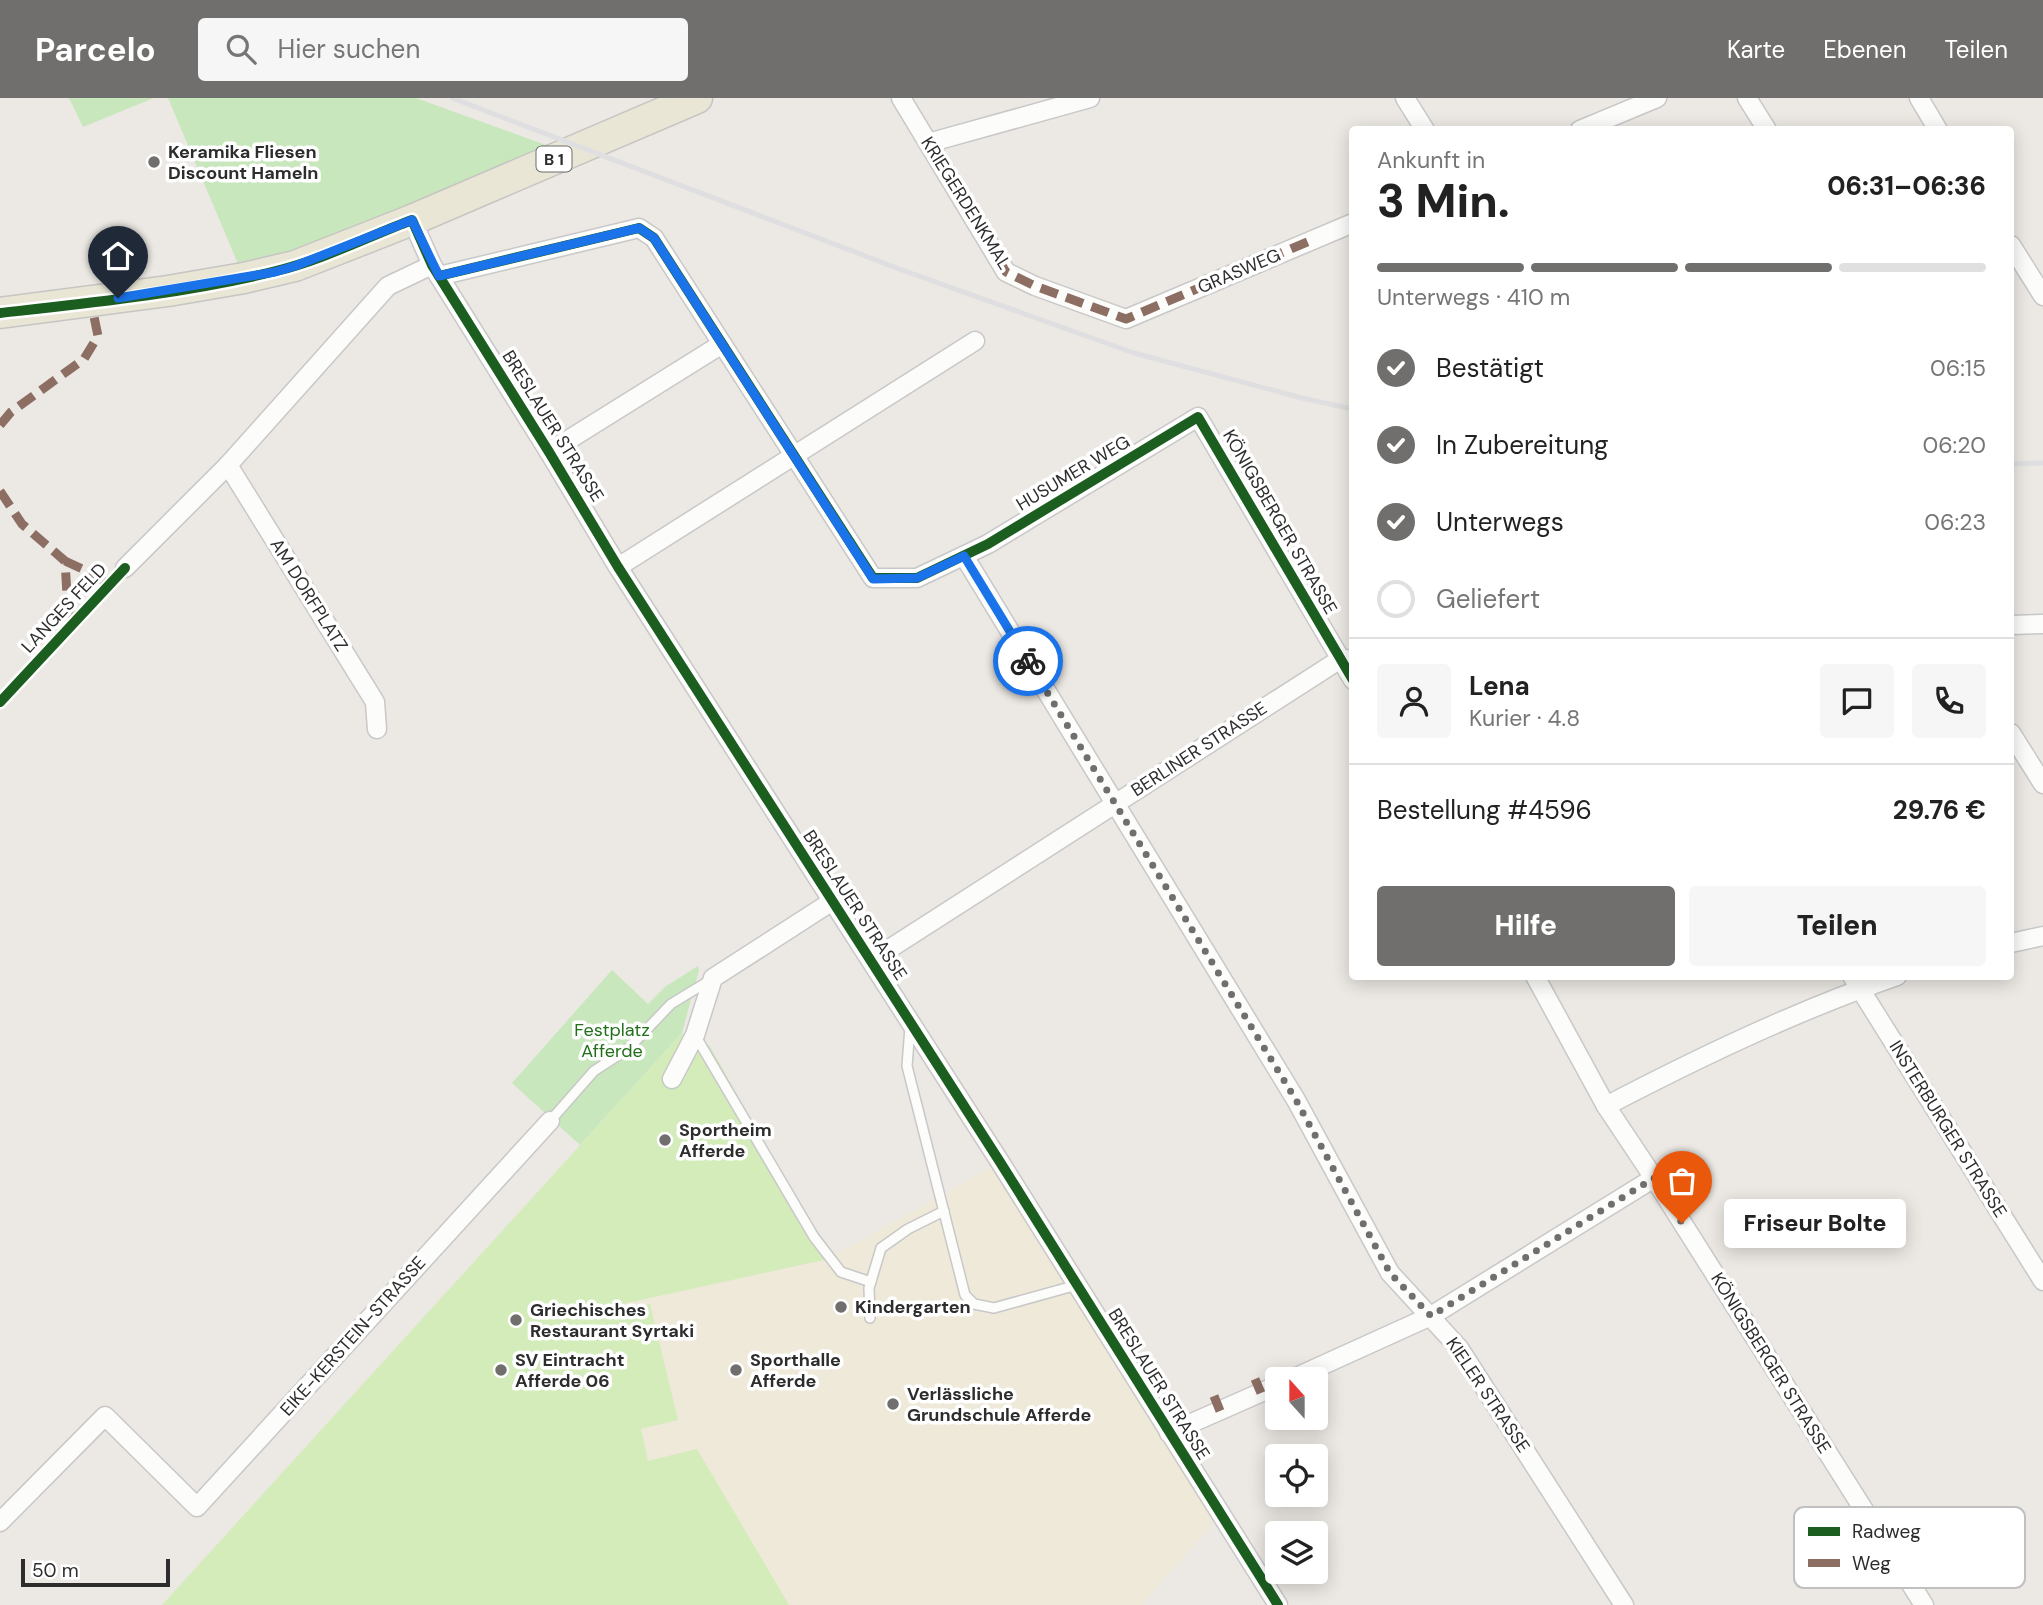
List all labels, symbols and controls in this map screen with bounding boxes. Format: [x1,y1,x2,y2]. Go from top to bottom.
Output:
search box [198,18,688,81]
text: Parcelo [35,28,156,71]
icon: search [222,30,260,68]
text: Hier suchen [278,32,420,66]
text: Karte [1727,34,1785,65]
text: Ebenen [1823,34,1907,65]
text: Teilen [1945,34,2008,65]
street label: KRIEGERDENKMAL [916,132,1016,274]
place label: Keramika Fliesen Discount Hameln [168,140,318,185]
text: Ankunft in [1377,145,1485,175]
road number: B 1 [536,146,572,172]
marker: Keramika Fliesen Discount Hameln [146,154,162,170]
text: 06:31–06:36 [1827,169,1986,203]
text: 3 Min. [1377,171,1510,231]
pin [88,226,148,298]
icon: home [99,237,137,275]
street label: GRASWEG [1194,243,1284,299]
text: Unterwegs · 410 m [1377,282,1570,312]
street label: BRESLAUER STRASSE [497,346,609,506]
icon: check [1377,349,1415,387]
text: Bestätigt [1436,351,1544,385]
text: 06:15 [1930,353,1986,383]
street label: KÖNIGSBERGER STRASSE [1217,425,1343,619]
icon: check [1377,426,1415,464]
text: In Zubereitung [1436,428,1609,462]
street label: HUSUMER WEG [1012,430,1134,516]
text: 06:20 [1922,430,1986,460]
icon: check [1377,503,1415,541]
text: Unterwegs [1436,505,1564,539]
text: 06:23 [1924,507,1986,537]
street label: AM DORFPLATZ [265,534,353,656]
street label: LANGES FELD [16,558,112,658]
text: Geliefert [1436,582,1540,616]
courier [993,626,1063,696]
icon: bike [1009,642,1047,680]
button: person [1377,664,1451,738]
button: chat [1820,664,1894,738]
button: phone [1912,664,1986,738]
text: Lena [1469,669,1530,703]
street label: BERLINER STRASSE [1126,696,1272,802]
text: Kurier · 4.8 [1469,703,1580,733]
text: Bestellung #4596 [1377,793,1592,827]
text: 29.76 € [1893,793,1986,827]
street label: BRESLAUER STRASSE [797,825,913,985]
button: Hilfe [1377,886,1675,966]
button: Teilen [1689,886,1986,966]
park label: Festplatz Afferde [574,1018,650,1063]
street label: INSTERBURGER STRASSE [1884,1036,2012,1222]
place label: Sportheim Afferde [679,1118,772,1163]
marker: Sportheim Afferde [657,1132,673,1148]
pin [1652,1151,1712,1223]
icon: bag [1663,1162,1701,1200]
callout: Friseur Bolte [1724,1198,1906,1248]
text: Friseur Bolte [1744,1208,1886,1238]
street label: EIKE-KERSTEIN-STRASSE [275,1251,431,1421]
street label: KÖNIGSBERGER STRASSE [1705,1268,1837,1458]
place label: Kindergarten [855,1295,971,1319]
place label: Griechisches Restaurant Syrtaki [530,1298,694,1343]
marker: Kindergarten [833,1299,849,1315]
street label: BRESLAUER STRASSE [1103,1304,1215,1464]
marker: Griechisches Restaurant Syrtaki [508,1312,524,1328]
street label: KIELER STRASSE [1441,1333,1535,1457]
place label: SV Eintracht Afferde 06 [515,1348,625,1393]
place label: Sporthalle Afferde [750,1348,841,1393]
marker: SV Eintracht Afferde 06 [493,1362,509,1378]
marker: Sporthalle Afferde [728,1362,744,1378]
north arrow [1265,1367,1328,1430]
map controls [1265,1367,1328,1584]
place label: Verlässliche Grundschule Afferde [907,1382,1091,1427]
marker: Verlässliche Grundschule Afferde [885,1396,901,1412]
button: locate [1265,1444,1328,1507]
legend [1794,1507,2025,1588]
text: Radweg [1852,1519,1921,1544]
button: layers [1265,1521,1328,1584]
text: Weg [1852,1551,1891,1576]
scale bar [21,1556,170,1588]
text: 50 m [32,1558,79,1583]

